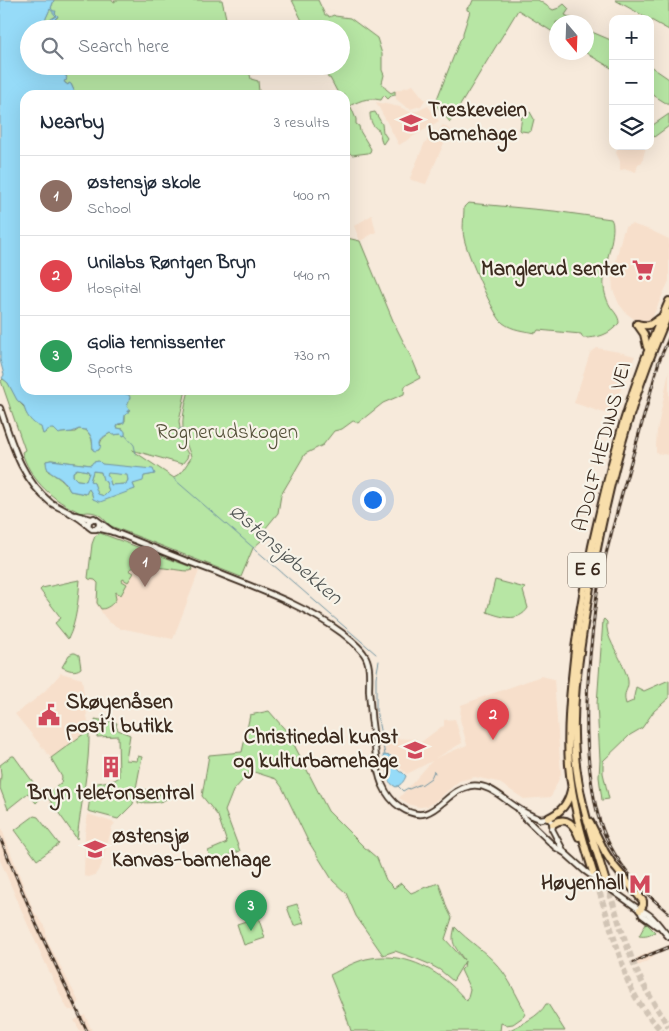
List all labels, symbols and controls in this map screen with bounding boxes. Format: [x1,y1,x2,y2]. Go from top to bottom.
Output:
north arrow [549,15,594,60]
map controls [609,15,654,150]
button: + [609,15,654,60]
search box [20,20,350,75]
icon: search [38,34,66,62]
text: Search here [78,34,169,61]
button: − [609,60,654,105]
place label: Treskeveien barnehage [428,96,527,152]
button: layers [609,105,654,150]
text: Nearby [40,108,104,138]
school or university icon: Treskeveien barnehage [398,110,424,136]
text: 3 results [274,111,330,135]
text: Østensjø skole [87,170,201,197]
text: 1 [53,184,59,208]
text: 400 m [293,184,330,208]
text: School [87,197,131,221]
text: Unilabs Røntgen Bryn [87,250,256,277]
place label: Manglerud senter [481,255,626,287]
supermarket icon: Manglerud senter [630,257,656,283]
text: 2 [52,264,60,288]
text: 440 m [293,264,330,288]
text: Hospital [87,277,141,301]
text: Golia tennissenter [87,330,225,357]
text: 3 [53,344,59,368]
text: 730 m [293,344,330,368]
text: Sports [87,357,133,381]
street label: ADOLF HEDINS VEI [566,359,640,535]
park label: Rognerudskogen [156,418,298,450]
your location [360,487,386,513]
water label: Østensjøbekken [221,496,350,614]
pin: 1 [129,546,161,587]
road number: E 6 [568,552,606,588]
place label: Skøyenåsen post i butikk [66,688,173,742]
pin: 2 [477,699,509,740]
public building icon: Skøyenåsen post i butikk [36,702,62,728]
place label: Christinedal kunst og kulturbarnehage [233,723,399,779]
school or university icon: Christinedal kunst og kulturbarnehage [402,737,428,763]
building icon: Bryn telefonsentral [98,754,124,780]
place label: Bryn telefonsentral [27,779,194,811]
place label: Østensjø Kanvas-barnehage [112,822,271,878]
school or university icon: Østensjø Kanvas-barnehage [82,836,108,862]
place label: Høyenhall [541,869,624,901]
metro station icon: Høyenhall [627,871,653,897]
pin: 3 [235,890,267,931]

